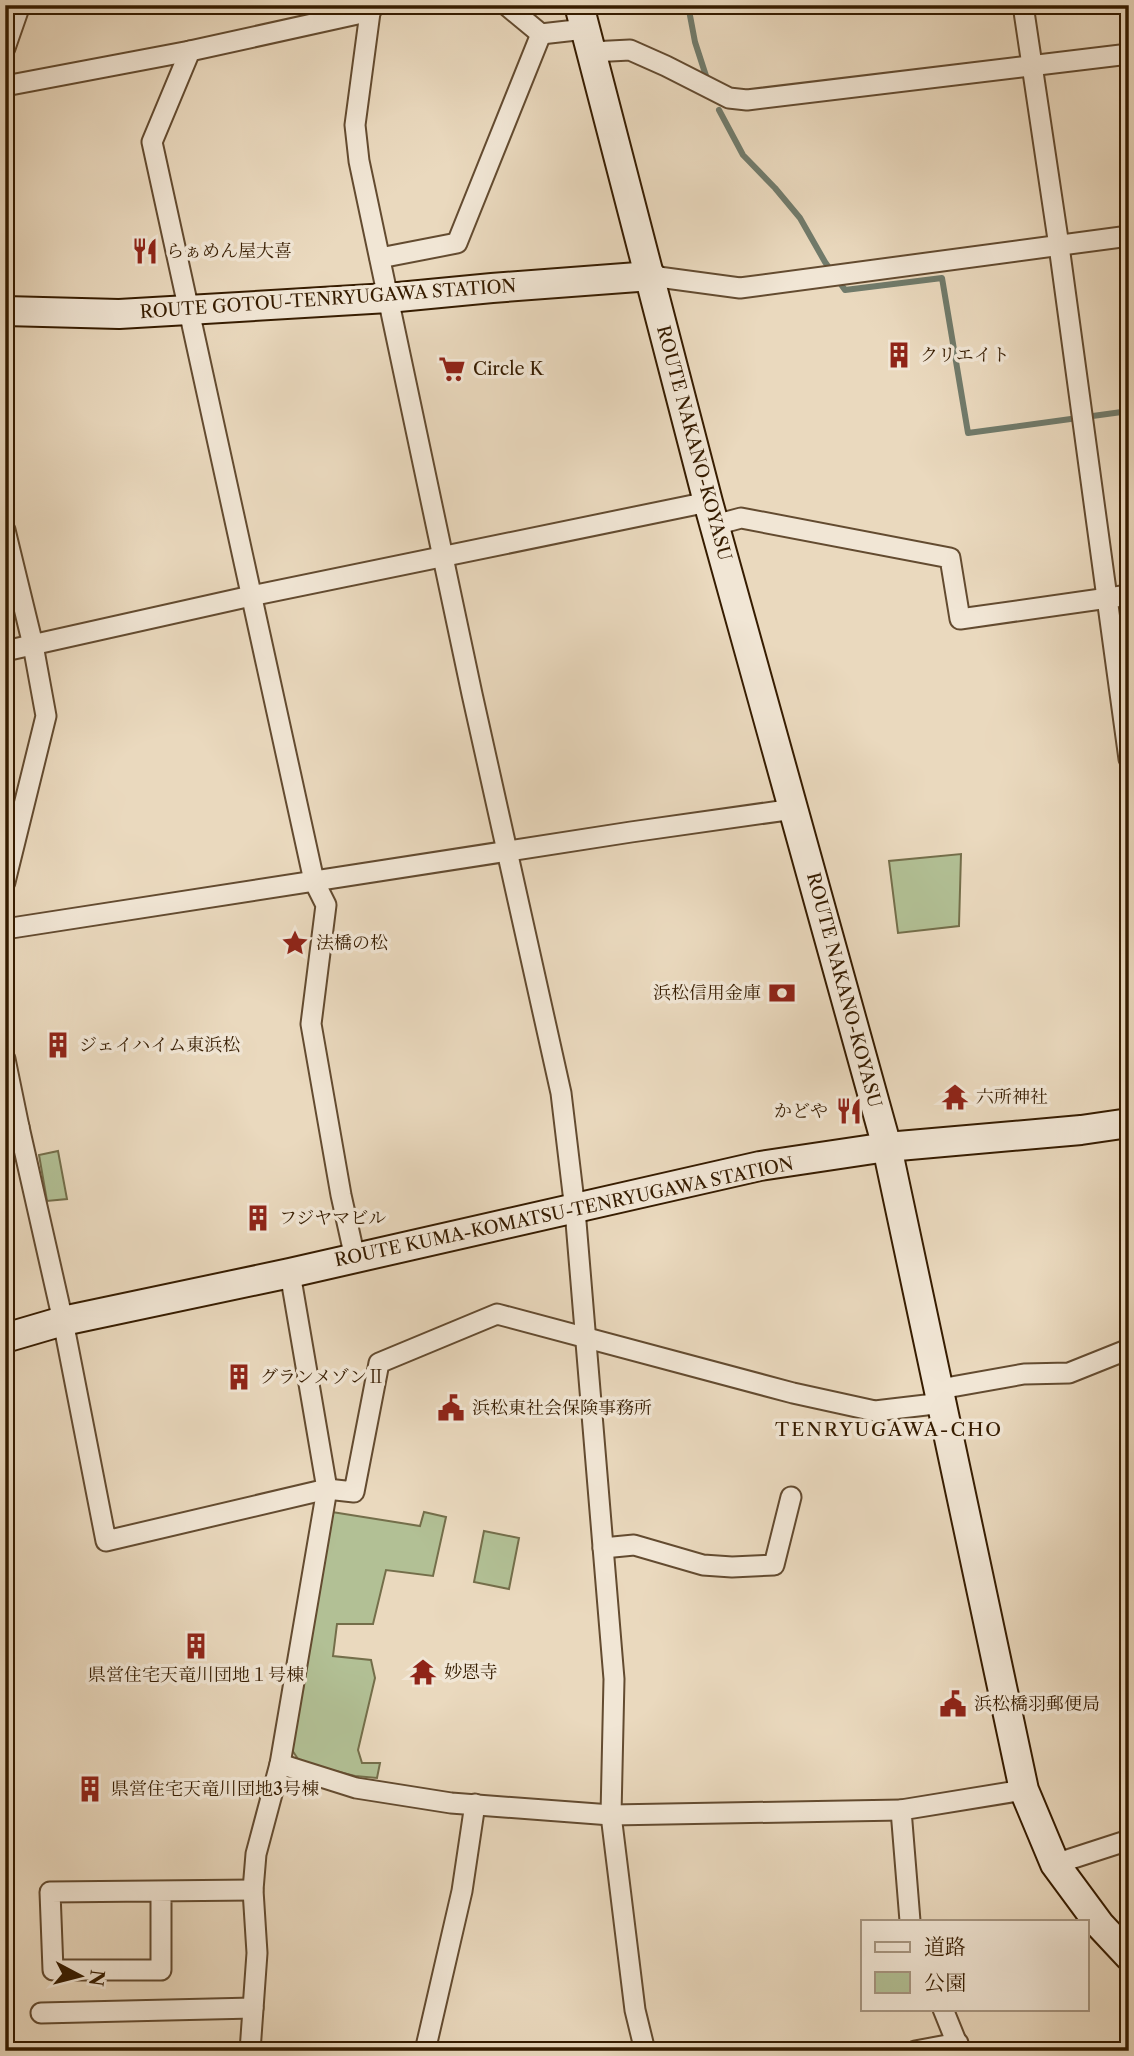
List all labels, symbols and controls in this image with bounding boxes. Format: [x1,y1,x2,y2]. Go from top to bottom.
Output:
restaurant icon: らぁめん屋大喜 [130,236,160,266]
place label: らぁめん屋大喜 [166,240,292,262]
street label: ROUTE GOTOU-TENRYUGAWA STATION [139,275,517,323]
street label: ROUTE NAKANO-KOYASU [652,323,736,563]
building icon: クリエイト [884,340,914,370]
place label: クリエイト [920,344,1010,366]
supermarket icon: Circle K [437,354,467,384]
place label: Circle K [473,358,544,380]
street label: ROUTE NAKANO-KOYASU [802,870,886,1110]
place icon: 法橋の松 [280,928,310,958]
place label: 法橋の松 [316,932,388,954]
bank icon: 浜松信用金庫 [767,978,797,1008]
place label: 浜松信用金庫 [653,982,761,1004]
building icon: ジェイハイム東浜松 [43,1030,73,1060]
place label: ジェイハイム東浜松 [79,1034,240,1056]
temple icon: 六所神社 [940,1082,970,1112]
place label: 六所神社 [976,1086,1048,1108]
restaurant icon: かどや [834,1096,864,1126]
place label: かどや [774,1100,828,1122]
street label: ROUTE KUMA-KOMATSU-TENRYUGAWA STATION [332,1152,796,1271]
building icon: フジヤマビル [243,1203,273,1233]
place label: フジヤマビル [279,1207,386,1229]
building icon: グランメゾンⅡ [224,1362,254,1392]
place label: グランメゾンⅡ [260,1366,385,1388]
public building icon: 浜松東社会保険事務所 [436,1393,466,1423]
place label: 浜松東社会保険事務所 [472,1397,652,1419]
district label: TENRYUGAWA-CHO [775,1418,1003,1441]
building icon: 県営住宅天竜川団地１号棟 [181,1631,211,1661]
temple icon: 妙恩寺 [408,1657,438,1687]
place label: 妙恩寺 [444,1661,498,1683]
place label: 県営住宅天竜川団地１号棟 [88,1664,304,1686]
public building icon: 浜松橋羽郵便局 [938,1689,968,1719]
place label: 浜松橋羽郵便局 [974,1693,1100,1715]
building icon: 県営住宅天竜川団地3号棟 [75,1774,105,1804]
place label: 県営住宅天竜川団地3号棟 [111,1778,319,1800]
legend [861,1920,1088,2010]
text: 道路 [924,1934,966,1959]
north arrow [46,1940,116,2010]
text: N [84,1968,109,1988]
text: 公園 [924,1970,966,1995]

